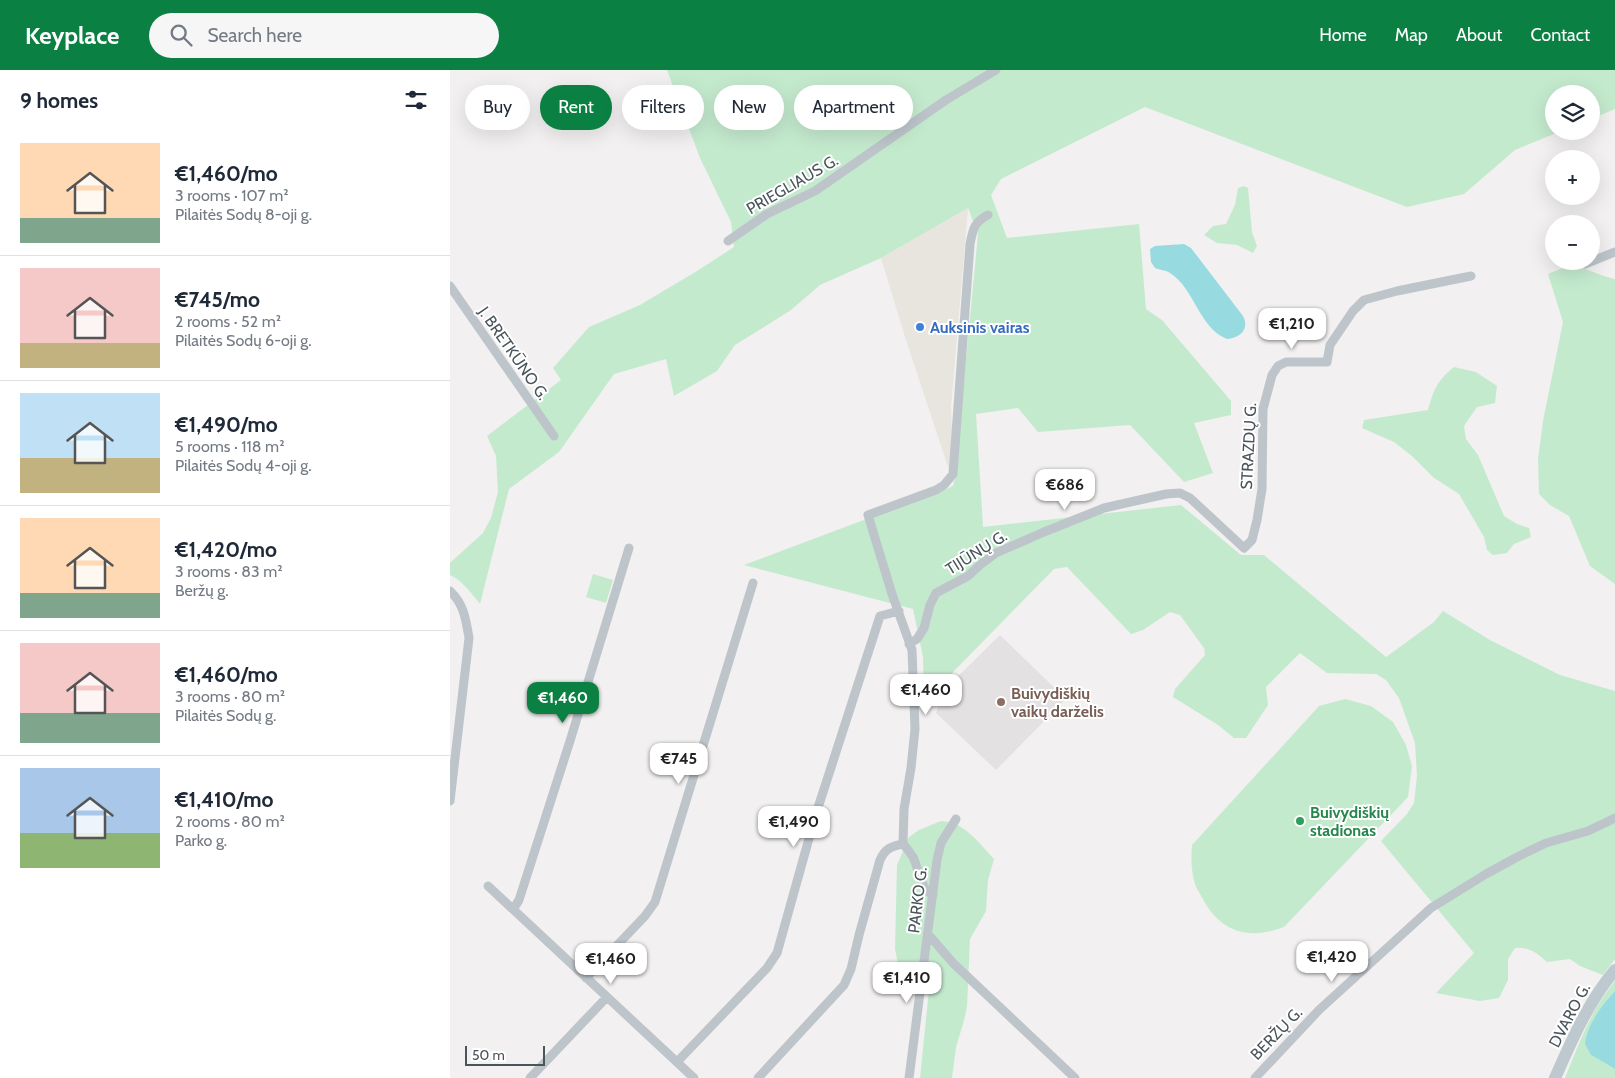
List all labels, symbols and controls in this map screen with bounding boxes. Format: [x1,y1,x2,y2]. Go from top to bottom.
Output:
search box [149,13,499,58]
text: Keyplace [25,21,119,50]
icon: search [167,21,195,49]
text: Search here [207,24,302,47]
text: Home [1319,24,1367,46]
text: Map [1395,24,1428,46]
text: About [1456,24,1502,46]
text: Contact [1530,24,1590,46]
chip: Buy [465,85,530,130]
chip: Rent [540,85,612,130]
chip: Filters [622,85,704,130]
chip: New [714,85,784,130]
chip: Apartment [794,85,913,130]
map controls [1545,85,1600,270]
button: layers [1545,85,1600,140]
icon: filters [402,86,430,114]
text: 9 homes [20,88,98,113]
button: + [1545,150,1600,205]
street label: PRIEGLIAUS G. [743,151,841,218]
text: €1,460/mo [175,161,278,186]
icon: home [60,163,120,223]
text: 3 rooms · 107 m² [175,186,289,205]
text: Pilaitės Sodų 8-oji g. [175,205,312,224]
button: − [1545,215,1600,270]
text: €745/mo [175,287,260,312]
icon: home [60,288,120,348]
street label: J. BRETKŪNO G. [474,302,553,404]
pin: €1,210 [1251,308,1333,350]
text: 2 rooms · 52 m² [175,312,281,331]
text: €1,210 [1269,314,1315,333]
place label: Auksinis vairas [930,318,1030,337]
marker: Auksinis vairas [914,321,926,333]
text: Pilaitės Sodų 6-oji g. [175,331,311,350]
street label: STRAZDŲ G. [1237,402,1260,490]
text: €1,490/mo [175,412,278,437]
icon: home [60,413,120,473]
text: 5 rooms · 118 m² [175,437,284,456]
text: Pilaitės Sodų 4-oji g. [175,456,312,475]
pin: €686 [1035,468,1095,511]
text: €686 [1046,475,1084,494]
street label: TIJŪNŲ G. [942,526,1010,579]
text: €1,420/mo [175,537,277,562]
icon: home [60,538,120,598]
text: 3 rooms · 83 m² [175,562,283,581]
text: Beržų g. [175,581,229,600]
text: €1,460/mo [175,662,278,687]
icon: home [60,663,120,723]
pin: €1,460 [885,674,967,716]
text: €1,460 [901,680,951,699]
pin: €1,460 [522,682,604,724]
place label: Buivydiškių vaikų darželis [1011,684,1104,721]
text: 3 rooms · 80 m² [175,687,285,706]
text: €1,460 [538,688,588,707]
marker: Buivydiškių vaikų darželis [995,696,1007,708]
text: Pilaitės Sodų g. [175,706,276,725]
pin: €745 [649,742,709,785]
text: €745 [661,749,697,768]
text: €1,410/mo [175,787,273,812]
icon: home [60,788,120,848]
place label: Buivydiškių stadionas [1310,803,1389,840]
pin: €1,490 [753,806,835,848]
text: 2 rooms · 80 m² [175,812,285,831]
text: €1,490 [769,812,819,831]
marker: Buivydiškių stadionas [1294,815,1306,827]
text: Parko g. [175,831,227,850]
street label: PARKO G. [904,866,931,934]
pin: €1,420 [1291,940,1373,983]
pin: €1,460 [570,942,652,985]
text: €1,420 [1307,947,1357,966]
text: €1,460 [586,949,636,968]
pin: €1,410 [866,962,948,1004]
text: €1,410 [884,968,930,987]
street label: DVARO G. [1545,980,1594,1051]
street label: BERŽŲ G. [1247,1003,1306,1064]
scale bar [465,1043,545,1066]
text: 50 m [472,1046,505,1064]

